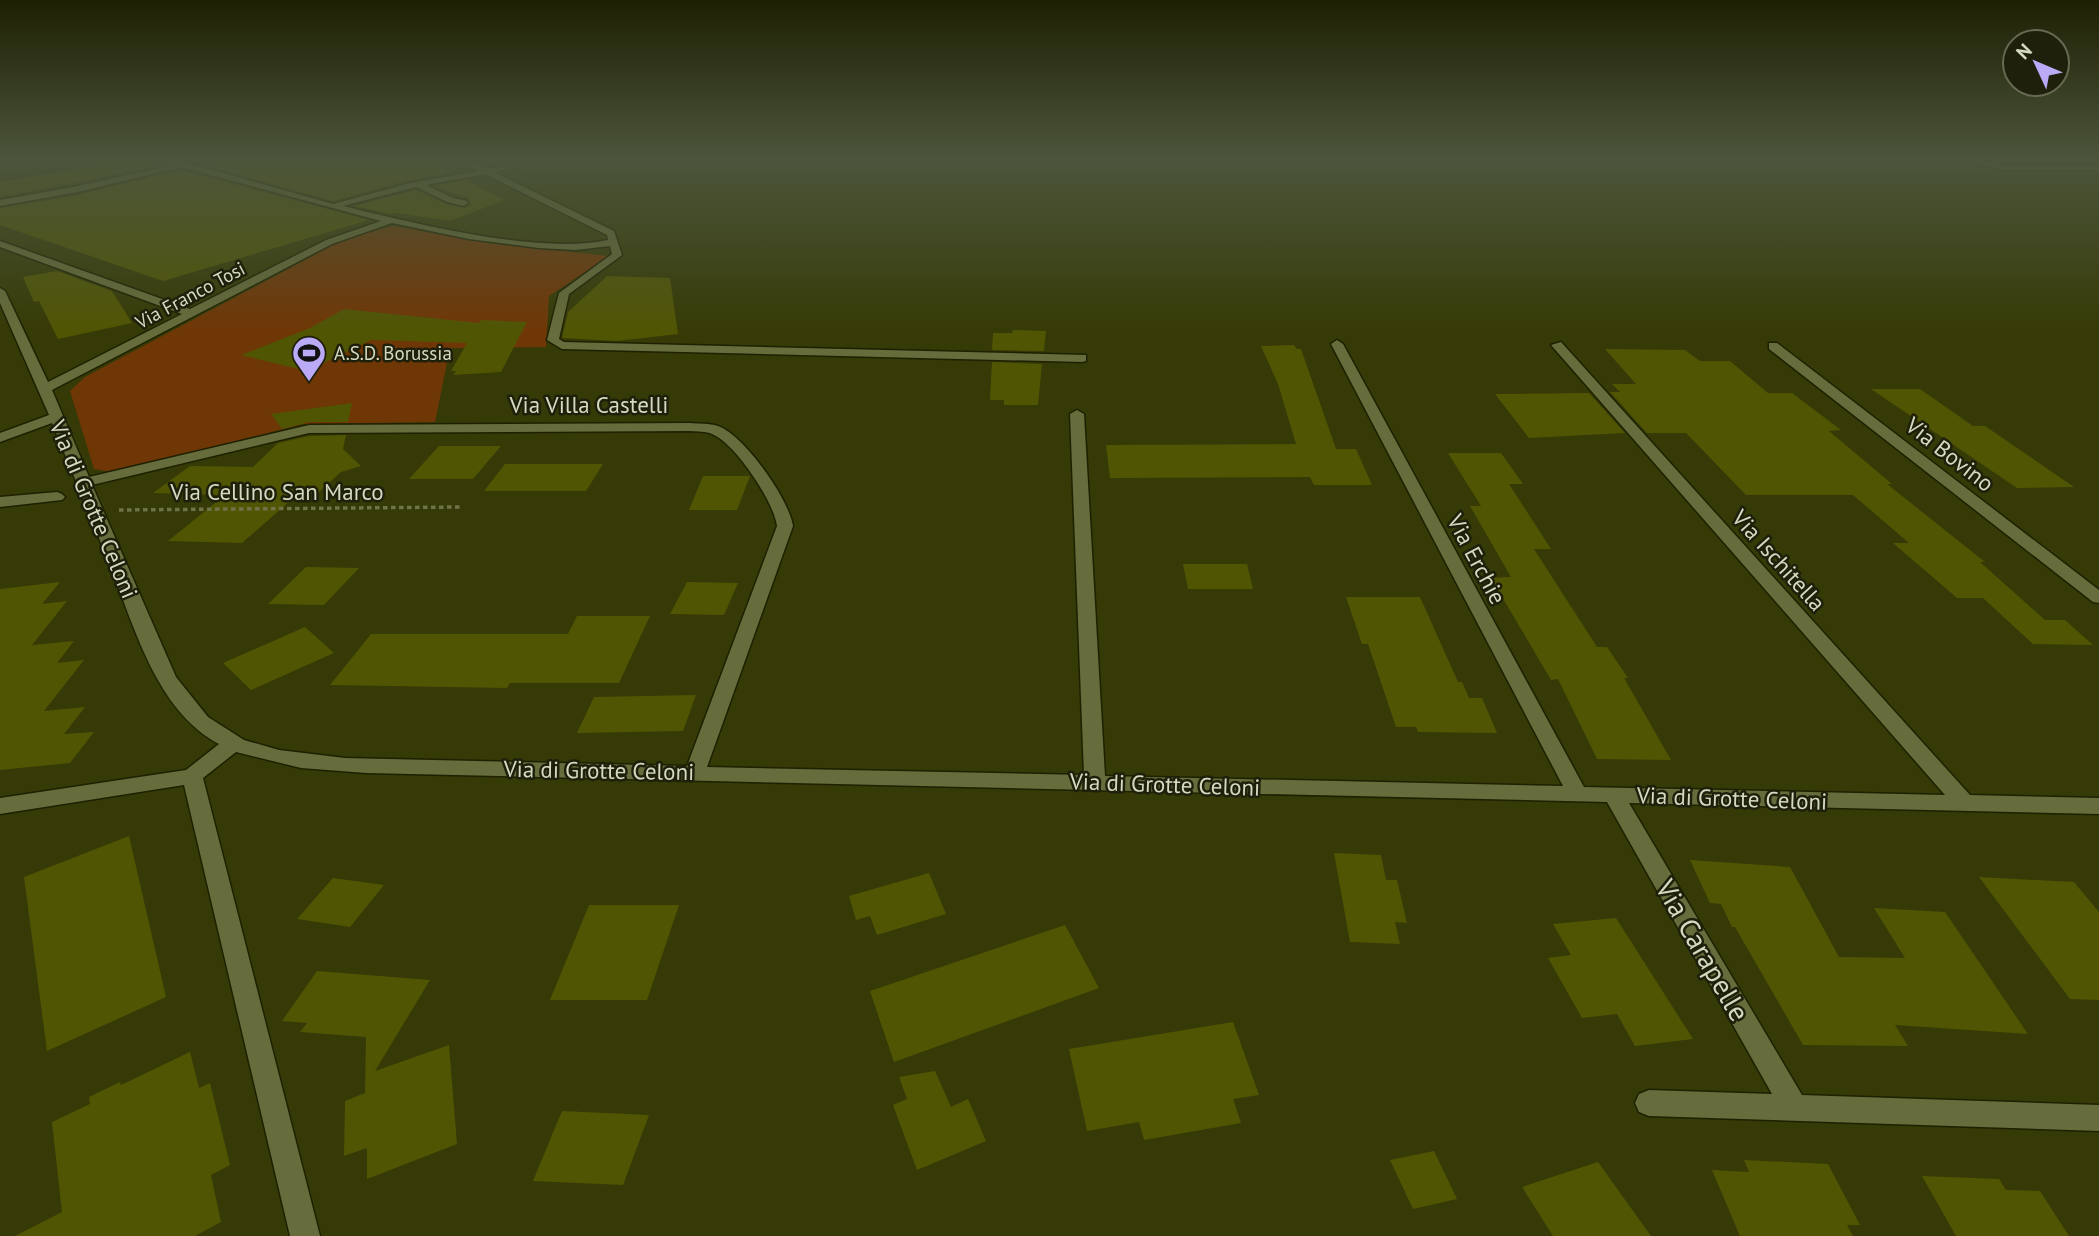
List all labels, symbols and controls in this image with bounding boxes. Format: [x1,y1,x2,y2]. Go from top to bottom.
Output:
north arrow [2001,28,2071,98]
text: N [2011,38,2037,64]
street label: Via Franco Tosi [130,256,249,334]
sports icon: A.S.D. Borussia [290,334,328,383]
place label: A.S.D. Borussia [334,341,452,365]
street label: Via Villa Castelli [509,390,668,419]
street label: Via Bovino [1899,410,2000,498]
street label: Via di Grotte Celoni [43,415,145,602]
street label: Via Cellino San Marco [169,477,384,506]
street label: Via Ischitella [1725,503,1832,617]
street label: Via Erchie [1441,508,1513,609]
street label: Via di Grotte Celoni [502,754,695,786]
street label: Via di Grotte Celoni [1068,766,1261,802]
street label: Via di Grotte Celoni [1635,780,1828,816]
street label: Via Carapelle [1647,872,1758,1027]

